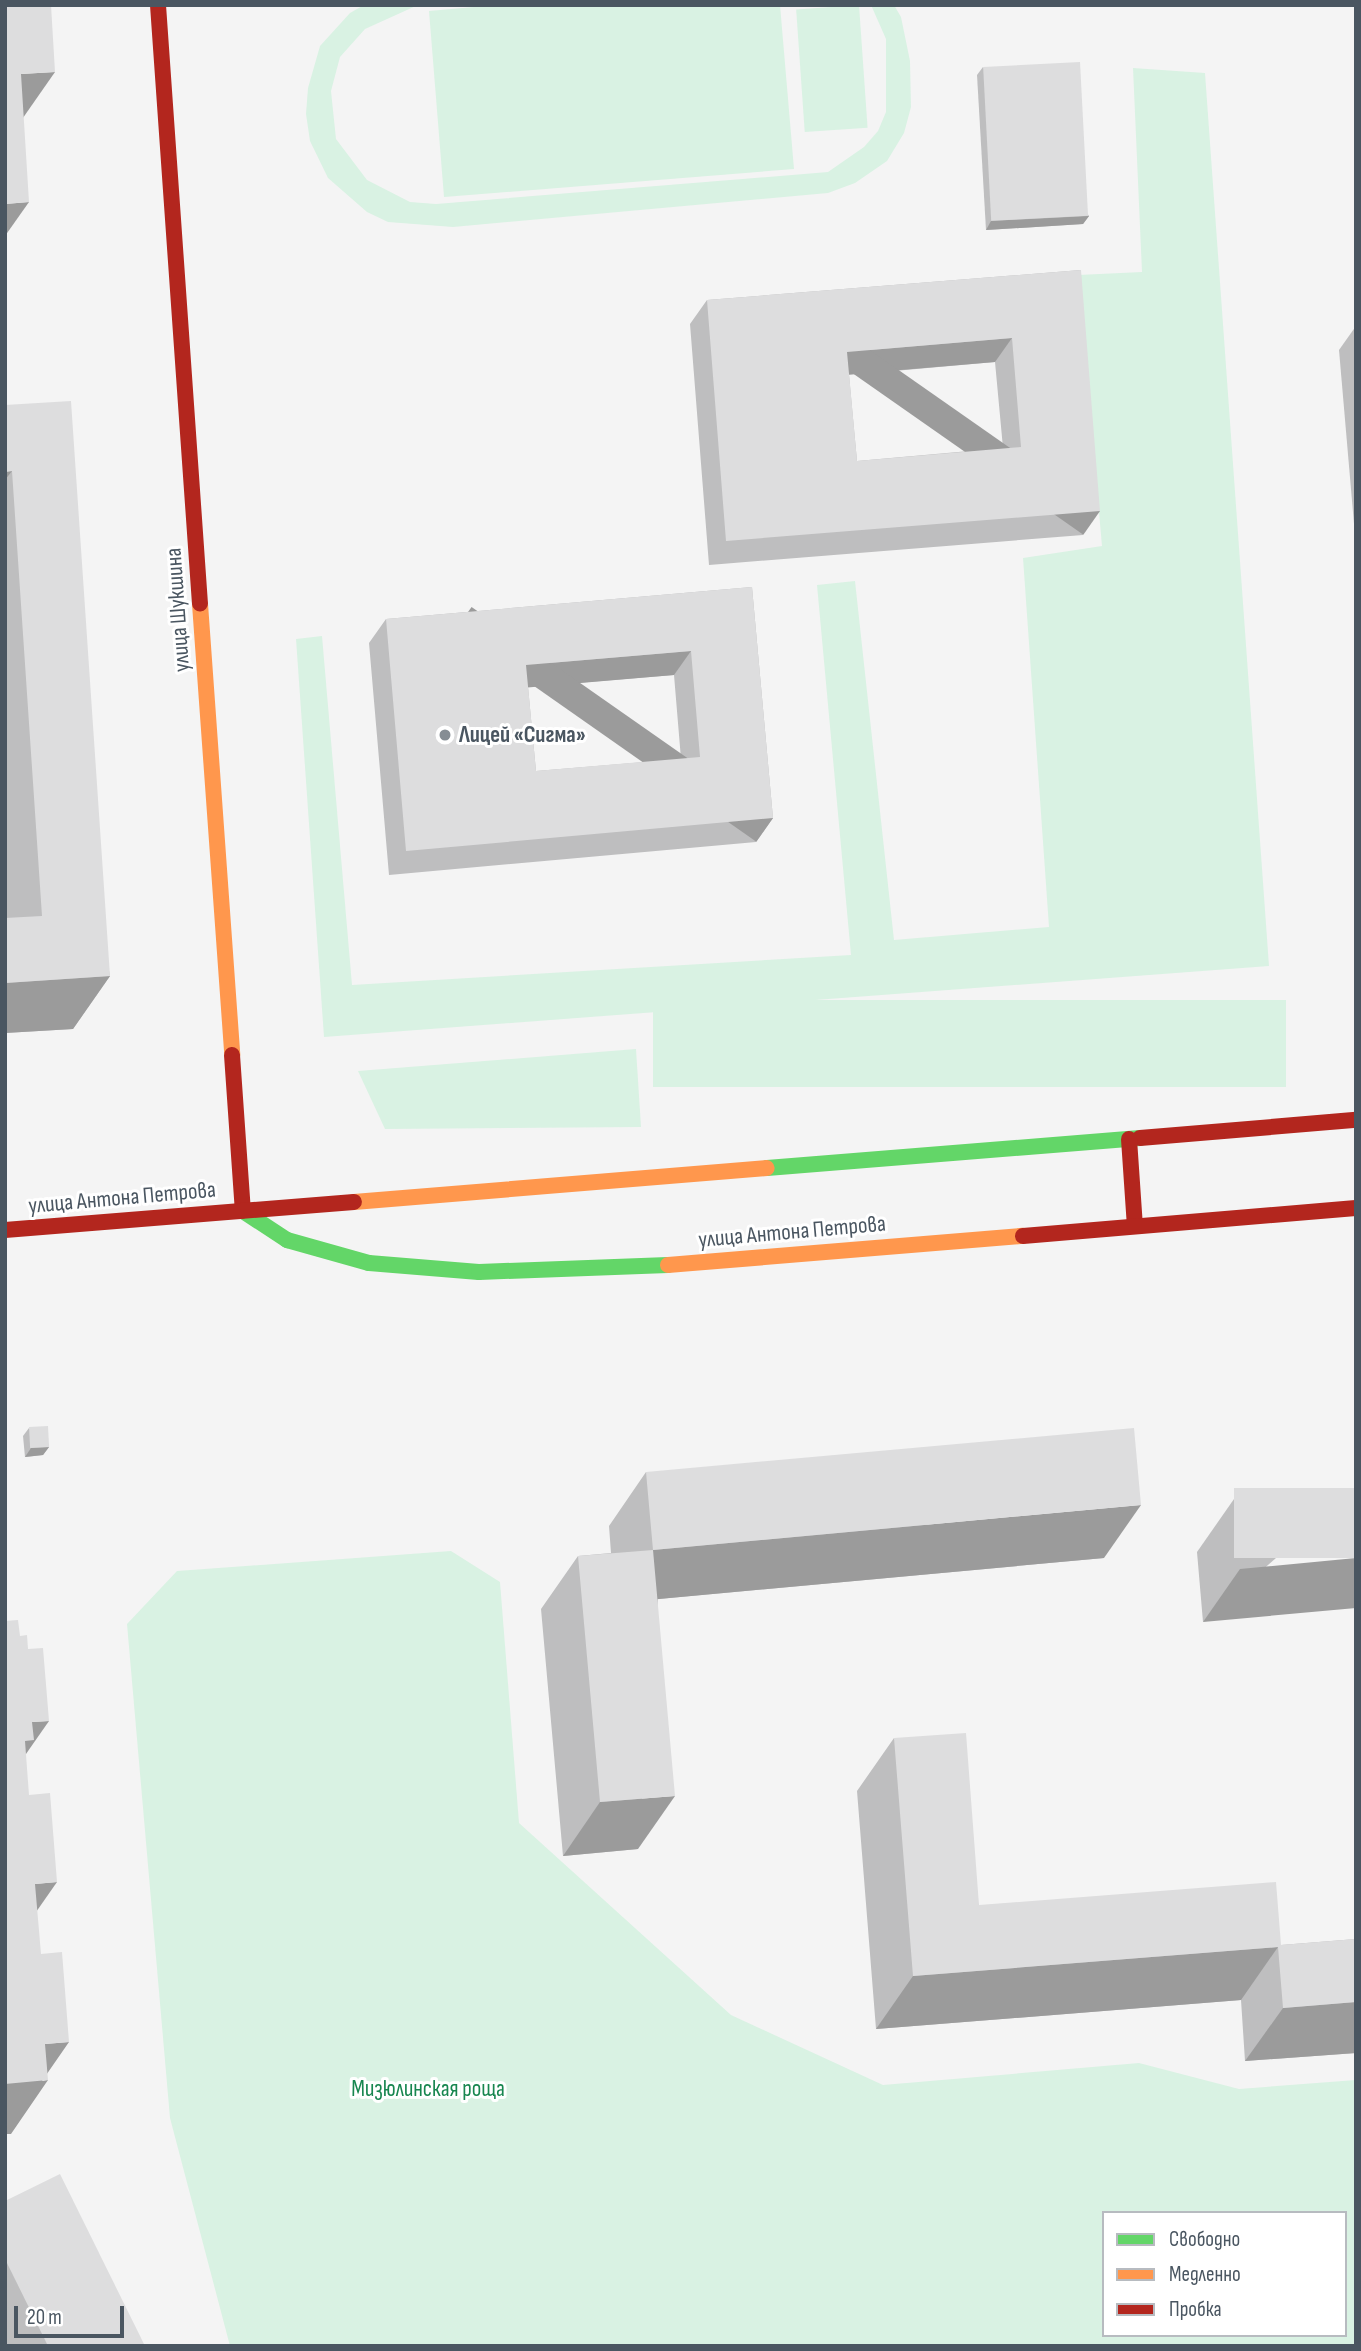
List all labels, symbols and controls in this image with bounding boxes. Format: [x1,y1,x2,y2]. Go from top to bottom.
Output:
street label: улица Шукшина [160,547,196,673]
place label: Лицей «Сигма» [459,721,586,749]
marker: Лицей «Сигма» [437,727,453,743]
street label: улица Антона Петрова [27,1176,217,1220]
street label: улица Антона Петрова [697,1210,887,1254]
park label: Мизюлинская роща [351,2075,505,2103]
legend [1102,2211,1347,2337]
text: Свободно [1169,2227,1240,2252]
text: Медленно [1169,2262,1241,2287]
scale bar [18,2292,128,2336]
text: Пробка [1169,2297,1222,2322]
text: 20 m [27,2305,62,2330]

